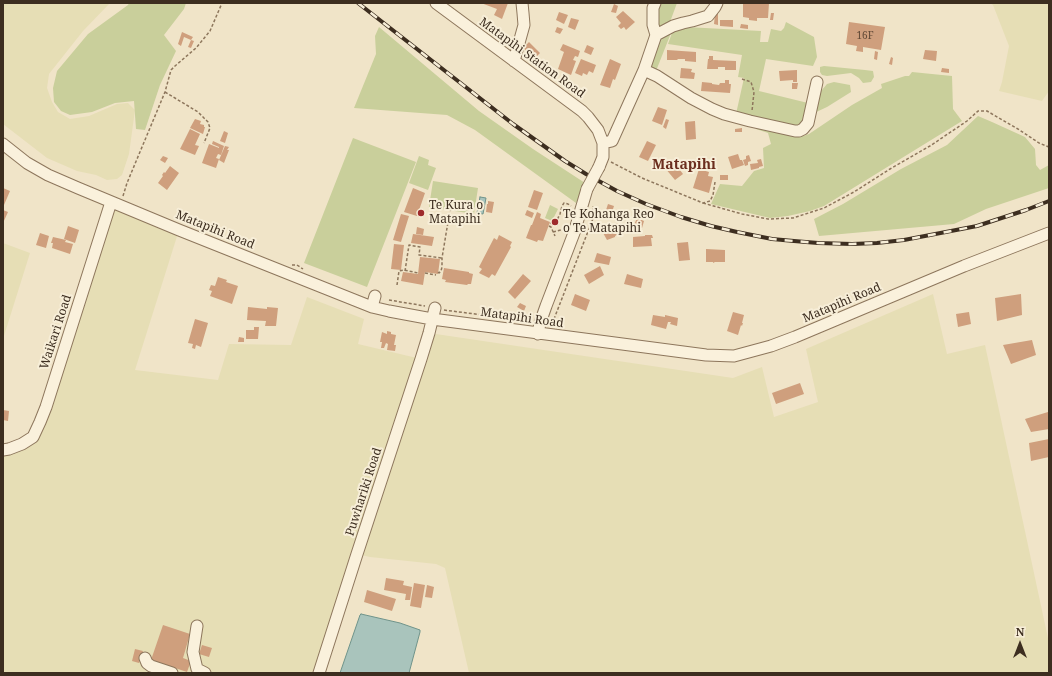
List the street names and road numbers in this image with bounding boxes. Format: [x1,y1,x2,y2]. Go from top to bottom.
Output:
street label: Matapihi Station Road [476,15,588,101]
street label: Matapihi Road [174,208,256,252]
street label: Matapihi Road [801,280,883,326]
street label: Waikari Road [37,293,75,371]
street label: Matapihi Road [480,305,564,331]
street label: Puwhariki Road [343,446,385,538]

